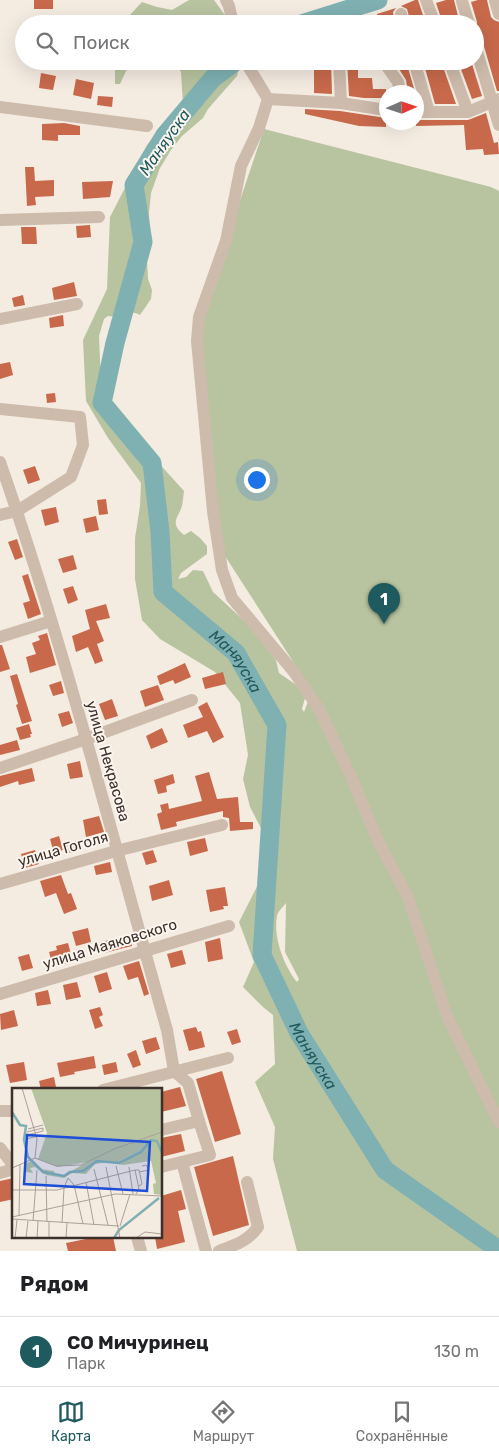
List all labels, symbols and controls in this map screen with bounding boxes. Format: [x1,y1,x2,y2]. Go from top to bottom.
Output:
search box [15,15,484,70]
icon: search [33,29,61,57]
text: Поиск [73,31,130,54]
north arrow [379,85,424,130]
water label: Маняуска [135,106,194,179]
your location [244,467,270,493]
pin: 1 [368,583,400,624]
water label: Маняуска [205,626,266,696]
street label: улица Некрасова [82,699,134,823]
street label: улица Гоголя [16,828,110,870]
street label: улица Маяковского [41,915,179,973]
water label: Маняуска [285,1019,341,1093]
inset map [12,1088,162,1238]
text: Рядом [20,1271,89,1296]
text: СО Мичуринец [67,1331,209,1354]
text: 1 [32,1342,40,1361]
text: 130 m [434,1342,479,1361]
text: Парк [67,1354,105,1373]
tab: Карта [51,1398,91,1445]
tab: Маршрут [193,1398,254,1445]
tab: Сохранённые [356,1398,448,1445]

